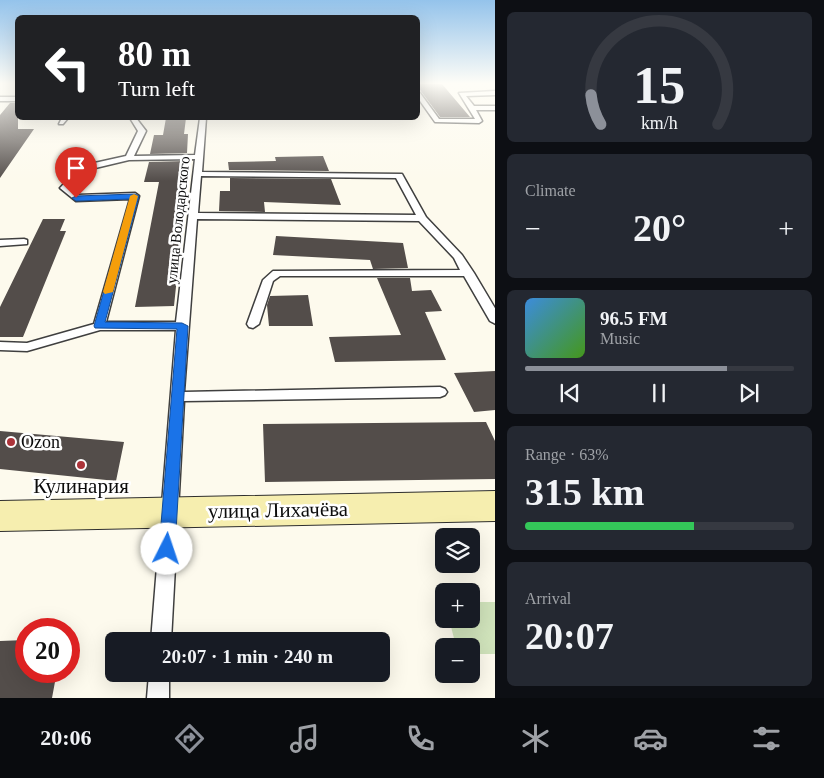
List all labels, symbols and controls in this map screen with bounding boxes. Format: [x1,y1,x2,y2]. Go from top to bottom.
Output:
icon: left [35,35,100,100]
text: 80 m [118,35,191,74]
text: 15 [634,57,686,114]
text: Turn left [118,76,195,101]
text: km/h [641,113,678,133]
pin [55,147,97,198]
icon: arrive [62,154,90,182]
street label: улица Володарского [163,155,193,285]
text: Climate [525,182,576,199]
text: 20° [633,207,686,249]
text: − [525,213,541,244]
text: + [778,213,794,244]
text: 96.5 FM [600,308,668,329]
text: Music [600,330,640,347]
icon: previous [556,379,584,407]
icon: pause [645,379,673,407]
icon: next [735,379,763,407]
place label: Ozon [21,432,60,452]
marker: Ozon [5,436,17,448]
text: Range · 63% [525,446,609,463]
marker: Кулинария [75,459,87,471]
text: 315 km [525,471,644,513]
place label: Кулинария [33,474,129,498]
street label: улица Лихачёва [208,497,349,523]
position arrow [140,522,192,574]
map controls [435,528,480,683]
button: layers [435,528,480,573]
button: + [435,583,480,628]
text: Arrival [525,590,571,607]
text: 20:07 [525,615,614,657]
speed limit sign: 20 [15,618,80,683]
button: − [435,638,480,683]
text: 20:07 · 1 min · 240 m [162,646,333,667]
icon: directions [172,721,207,756]
icon: music [287,721,322,756]
icon: phone [403,721,438,756]
icon: climate [518,721,553,756]
icon: car [633,721,668,756]
icon: filters [749,721,784,756]
text: 20:06 [40,725,92,750]

